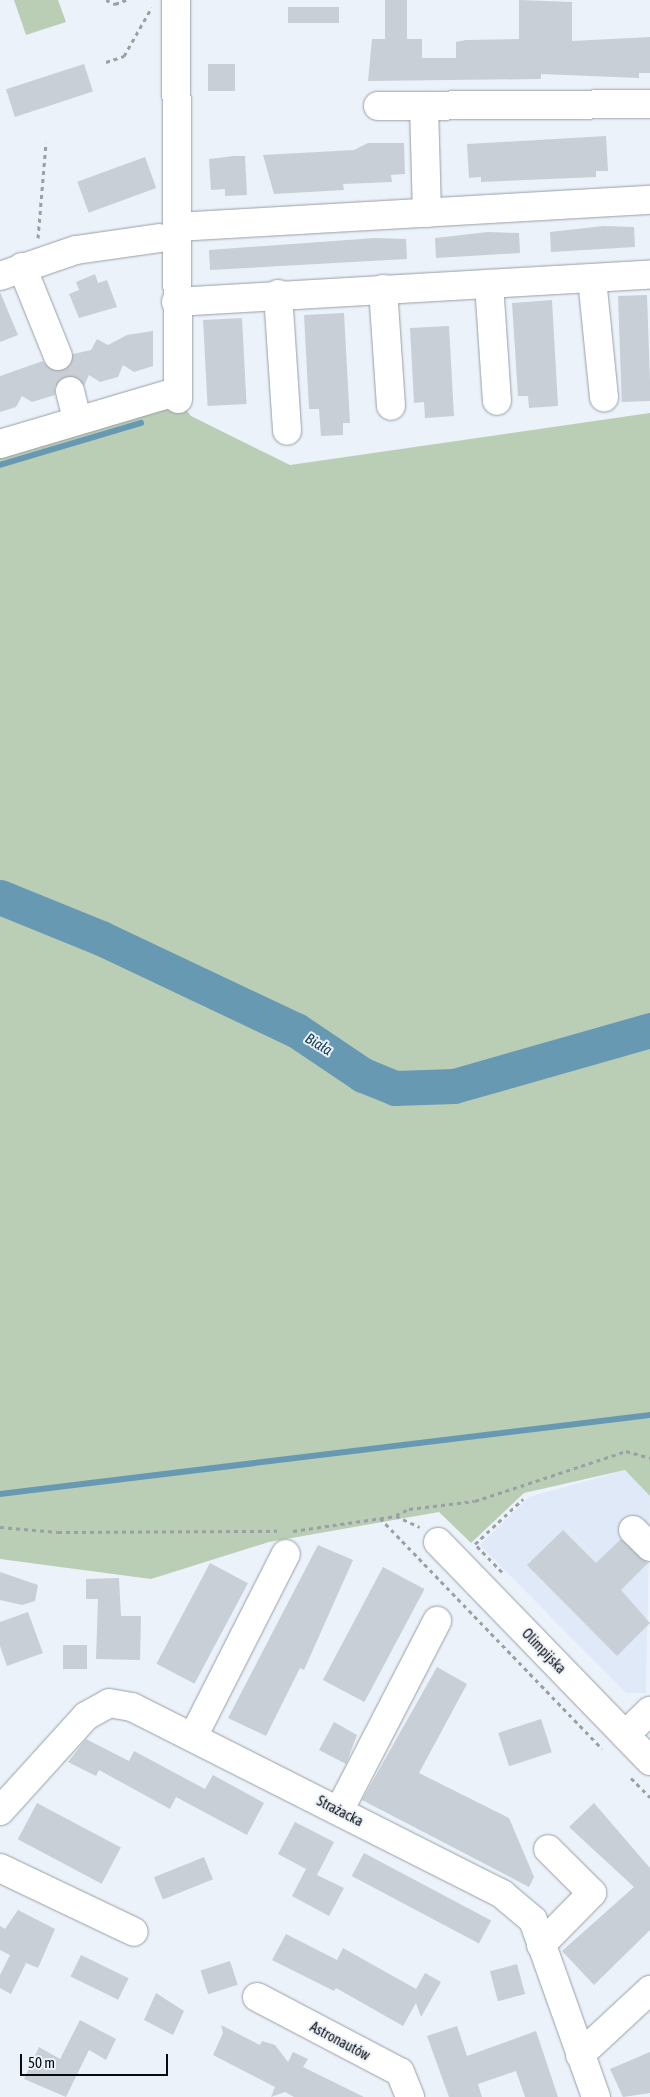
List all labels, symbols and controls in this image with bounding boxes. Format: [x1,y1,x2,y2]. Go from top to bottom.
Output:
water label: Biała [302,1029,336,1059]
street label: Olimpijska [519,1625,569,1677]
street label: Strażacka [314,1792,366,1830]
street label: Astronautów [307,2018,373,2064]
scale bar [22,2044,170,2076]
text: 50 m [28,2054,55,2071]

